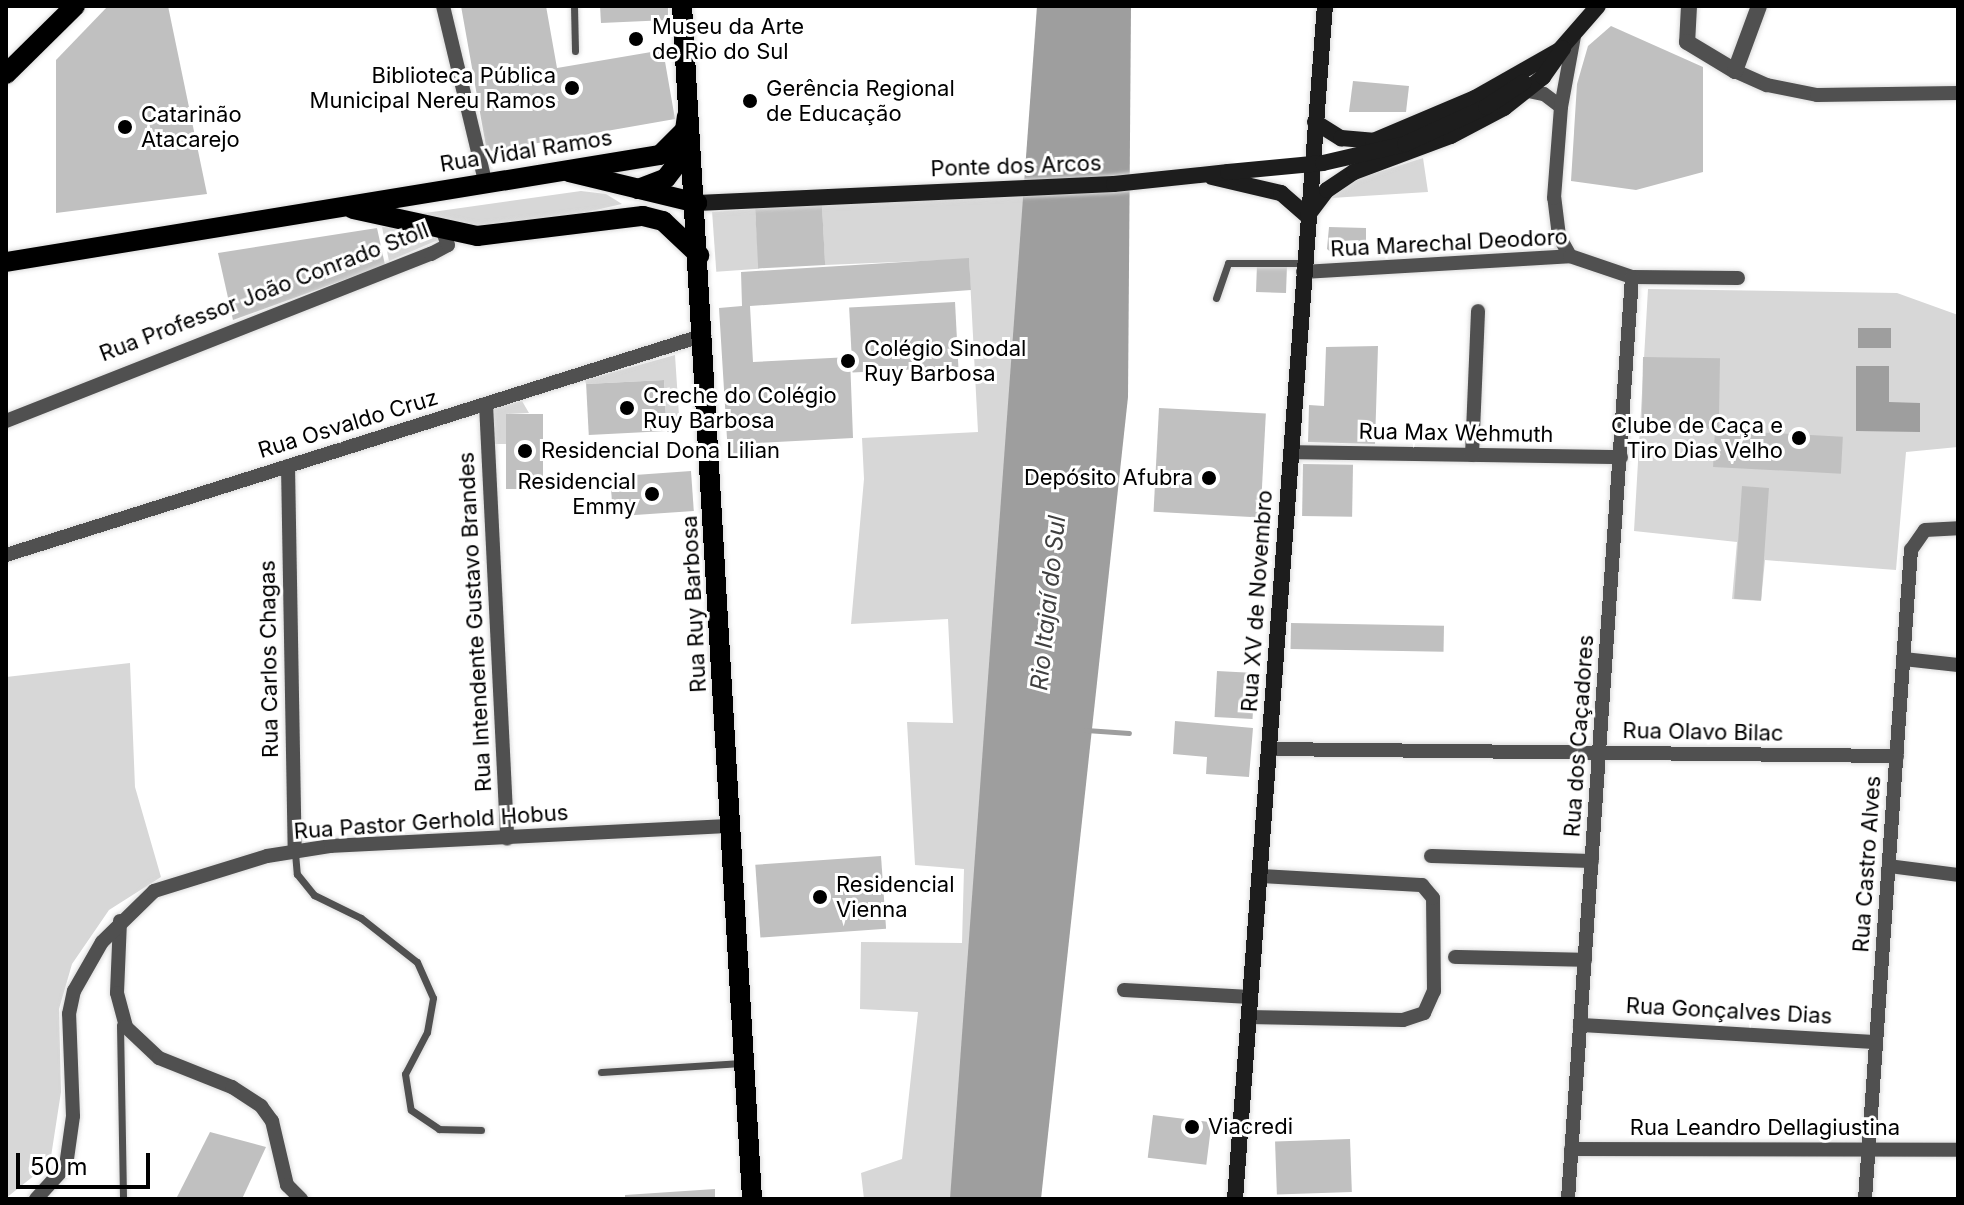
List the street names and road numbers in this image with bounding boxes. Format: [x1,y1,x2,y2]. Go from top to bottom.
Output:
street label: Rua Vidal Ramos [438,124,614,178]
street label: Ponte dos Arcos [930,150,1102,182]
street label: Rua Professor João Conrado Stoll [96,217,432,367]
street label: Rua Marechal Deodoro [1330,224,1568,262]
street label: Rua Osvaldo Cruz [255,384,441,464]
street label: Rua Max Wehmuth [1358,418,1554,448]
street label: Rua Intendente Gustavo Brandes [453,451,497,793]
street label: Rua XV de Novembro [1236,489,1278,713]
street label: Rua Ruy Barbosa [676,515,712,693]
street label: Rua Carlos Chagas [254,560,284,758]
street label: Rua dos Caçadores [1559,634,1599,838]
street label: Rua Olavo Bilac [1622,717,1784,747]
street label: Rua Castro Alves [1848,775,1886,953]
street label: Rua Pastor Gerhold Hobus [293,799,569,845]
street label: Rua Gonçalves Dias [1625,992,1833,1030]
street label: Rua Leandro Dellagiustina [1630,1115,1900,1141]

